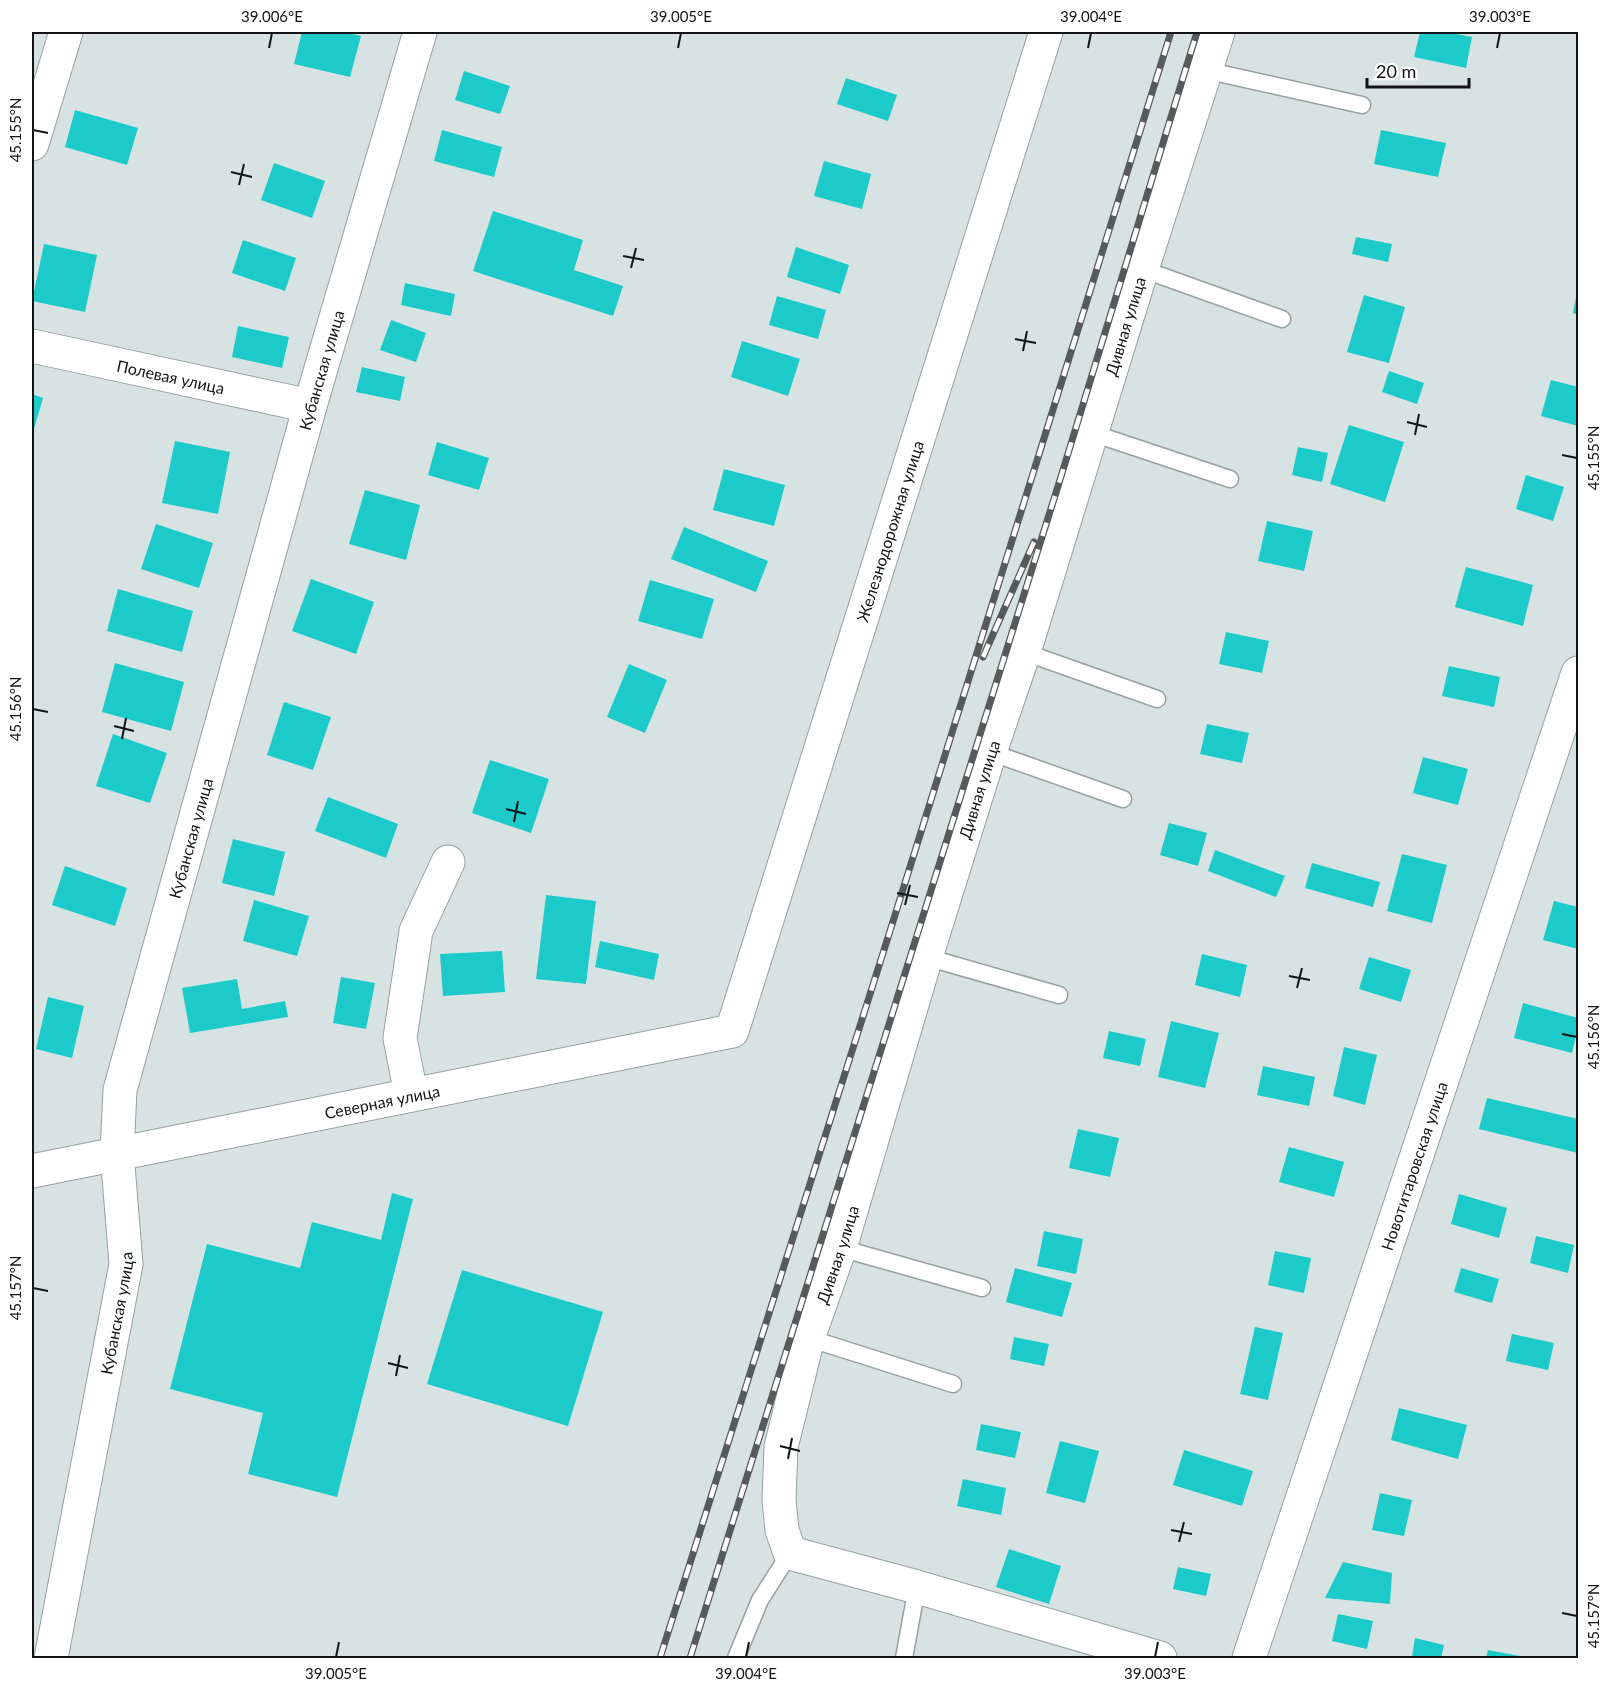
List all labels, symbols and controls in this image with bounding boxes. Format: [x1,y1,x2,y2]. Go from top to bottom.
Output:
text: 39.006°E [241,7,303,25]
text: 39.005°E [650,7,712,25]
text: 39.004°E [1060,7,1122,25]
text: 39.003°E [1469,7,1531,25]
scale bar [1367,51,1469,89]
text: 20 m [1376,60,1416,82]
text: 45.155°N [6,98,24,162]
street label: Дивная улица [1100,274,1149,378]
street label: Кубанская улица [294,308,347,432]
street label: Полевая улица [115,355,226,397]
text: 45.155°N [1584,426,1602,490]
street label: Железнодорожная улица [852,438,927,624]
text: 45.156°N [6,677,24,741]
street label: Дивная улица [954,738,1003,841]
street label: Кубанская улица [164,776,216,900]
text: 45.156°N [1584,1005,1602,1069]
street label: Новотитаровская улица [1376,1079,1450,1253]
street label: Северная улица [323,1080,441,1122]
street label: Дивная улица [812,1203,862,1306]
street label: Кубанская улица [96,1251,136,1376]
text: 45.157°N [6,1256,24,1320]
text: 45.157°N [1584,1584,1602,1648]
text: 39.005°E [305,1664,367,1682]
text: 39.004°E [715,1664,777,1682]
text: 39.003°E [1124,1664,1186,1682]

